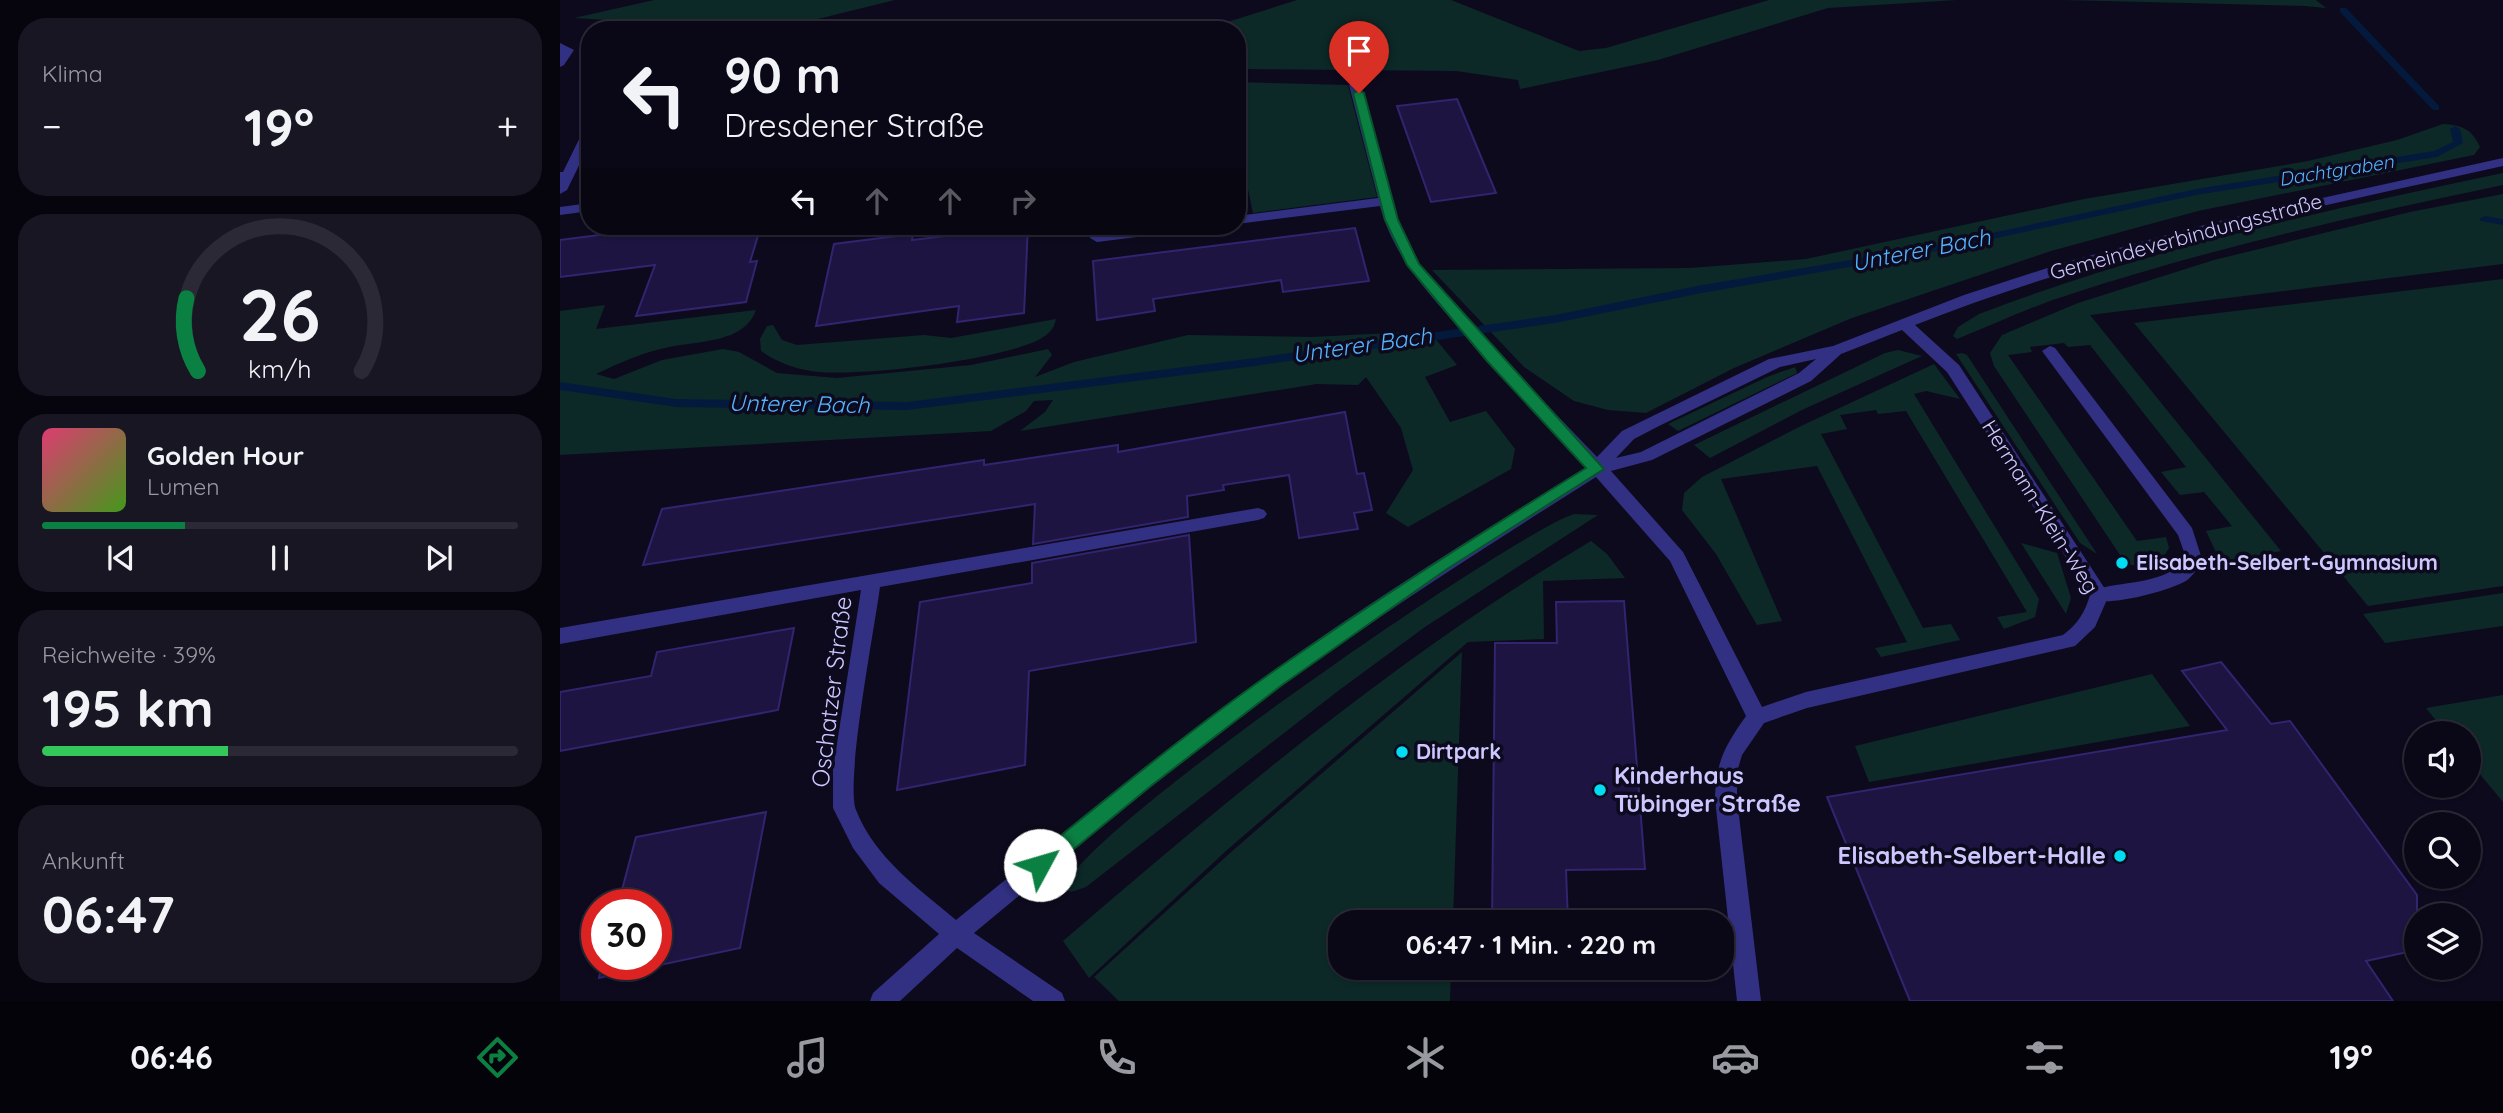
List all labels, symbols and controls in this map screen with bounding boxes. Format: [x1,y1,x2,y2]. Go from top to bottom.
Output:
pin [1329,21,1389,93]
icon: arrive [1340,32,1378,70]
text: 90 m [724,44,841,105]
icon: left [609,49,700,140]
text: Klima [42,59,103,88]
text: 19° [244,94,314,159]
text: − [42,102,62,150]
text: + [497,102,518,150]
text: Dresdener Straße [724,105,984,145]
water label: Dachtgraben [2277,149,2396,191]
icon: left [785,182,823,220]
icon: ahead [858,182,896,220]
icon: ahead [931,182,969,220]
icon: right [1004,182,1042,220]
street label: Gemeindeverbindungsstraße [2047,187,2325,285]
water label: Unterer Bach [1849,222,1994,277]
text: 26 [239,268,321,359]
water label: Unterer Bach [1290,320,1435,369]
text: km/h [248,353,312,384]
water label: Unterer Bach [728,388,871,419]
street label: Hermann-Klein-Weg [1977,415,2105,598]
text: Golden Hour [147,439,304,472]
text: Lumen [147,472,220,501]
icon: previous [102,539,140,577]
icon: pause [261,539,299,577]
icon: next [420,539,458,577]
place label: Elisabeth-Selbert-Gymnasium [2136,549,2438,575]
marker: Elisabeth-Selbert-Gymnasium [2114,555,2130,571]
street label: Oschatzer Straße [804,595,858,789]
text: Reichweite · 39% [42,640,216,669]
text: 195 km [42,675,214,740]
map controls [2404,721,2481,980]
button: sound [2404,721,2481,798]
place label: Dirtpark [1416,738,1501,764]
marker: Dirtpark [1394,744,1410,760]
place label: Kinderhaus Tübinger Straße [1614,760,1801,818]
marker: Kinderhaus Tübinger Straße [1592,782,1608,798]
button: search [2404,812,2481,889]
position arrow [1003,828,1077,902]
place label: Elisabeth-Selbert-Halle [1838,840,2106,870]
text: Ankunft [42,846,125,875]
marker: Elisabeth-Selbert-Halle [2112,848,2128,864]
text: 06:47 [42,881,174,946]
speed limit sign: 30 [581,889,672,980]
button: layers [2404,903,2481,980]
text: 06:47 · 1 Min. · 220 m [1406,928,1656,961]
icon: directions [473,1033,522,1082]
icon: music [783,1033,832,1082]
icon: phone [1092,1033,1141,1082]
icon: climate [1401,1033,1450,1082]
icon: car [1711,1033,1760,1082]
icon: filters [2020,1033,2069,1082]
text: 06:46 [130,1037,213,1077]
text: 19° [2330,1037,2373,1077]

